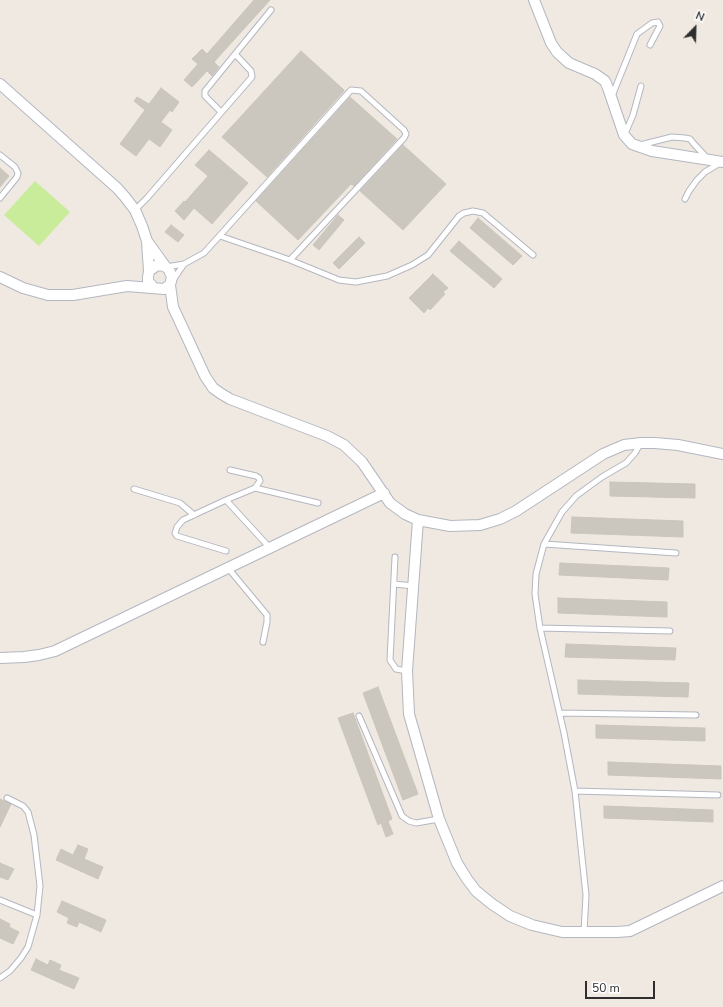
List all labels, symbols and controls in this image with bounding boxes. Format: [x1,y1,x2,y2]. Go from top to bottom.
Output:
north arrow [675,8,715,48]
text: N [693,8,707,25]
scale bar [587,973,657,999]
text: 50 m [592,980,620,996]

